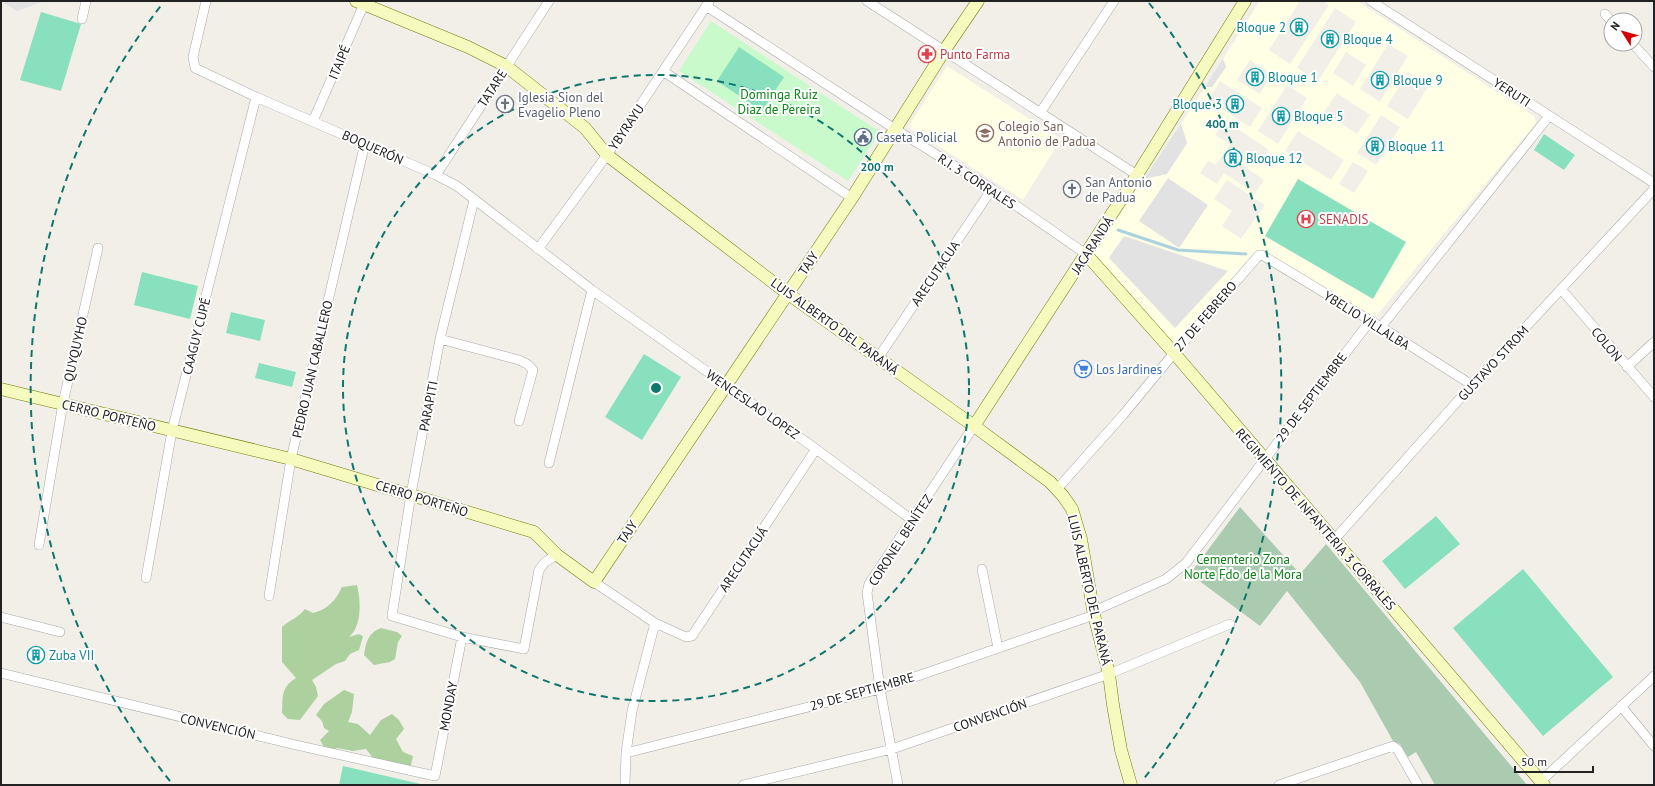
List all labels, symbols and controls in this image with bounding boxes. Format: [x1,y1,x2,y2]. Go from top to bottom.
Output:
north arrow [1603,12,1643,52]
building icon: Bloque 2 [1289,17,1309,37]
place label: Bloque 2 [1236,19,1286,36]
text: N [1607,19,1623,33]
building icon: Bloque 4 [1320,29,1340,49]
place label: Bloque 4 [1343,31,1393,48]
street label: ITAIPÉ [325,42,354,82]
pharmacy icon: Punto Farma [917,44,937,64]
place label: Punto Farma [940,46,1010,63]
street label: TATARE [474,66,511,110]
building icon: Bloque 1 [1245,67,1265,87]
place label: Bloque 1 [1268,69,1318,86]
building icon: Bloque 9 [1370,70,1390,90]
place label: Bloque 9 [1393,72,1443,89]
street label: YERUTI [1490,74,1534,111]
park label: Dominga Ruiz Diaz de Pereira [737,86,821,118]
place label: Iglesia Sion del Evagelio Pleno [518,89,604,121]
church icon: Iglesia Sion del Evagelio Pleno [495,94,515,114]
building icon: Bloque 3 [1225,94,1245,114]
place label: Bloque 3 [1172,96,1222,113]
street label: YBYRAYU [605,101,648,154]
building icon: Bloque 5 [1271,106,1291,126]
place label: Bloque 5 [1294,108,1344,125]
text: 400 m [1205,116,1239,131]
place label: Colegio San Antonio de Padua [998,118,1096,150]
school or university icon: Colegio San Antonio de Padua [975,123,995,143]
street label: BOQUERÓN [339,126,406,169]
public building icon: Caseta Policial [853,127,873,147]
place label: Caseta Policial [876,129,957,146]
building icon: Bloque 11 [1365,136,1385,156]
place label: Bloque 11 [1388,138,1445,155]
building icon: Bloque 12 [1223,148,1243,168]
street label: R.I. 3 CORRALES [935,150,1019,213]
place label: Bloque 12 [1246,150,1303,167]
text: 200 m [860,159,894,174]
place label: San Antonio de Padua [1085,174,1152,206]
church icon: San Antonio de Padua [1062,179,1082,199]
hospital icon: SENADIS [1296,209,1316,229]
place label: SENADIS [1319,211,1369,228]
street label: JACARANDÁ [1067,213,1118,278]
street label: ARECUTACUA [907,237,964,309]
street label: TAJY [794,248,823,278]
street label: LUIS ALBERTO DEL PARANÁ [767,274,902,379]
street label: 27 DE FEBRERO [1170,277,1241,355]
street label: YBELIO VILLALBA [1320,287,1413,354]
street label: CAAGUY CUPÉ [179,296,214,376]
street label: PEDRO JUAN CABALLERO [288,299,337,440]
street label: QUYQUYHO [60,315,91,383]
street label: GUSTAVO STROM [1454,322,1533,404]
street label: COLON [1587,324,1626,365]
street label: 29 DE SEPTIEMBRE [1272,349,1351,446]
supermarket icon: Los Jardines [1073,359,1093,379]
place label: Los Jardines [1096,361,1162,378]
street label: WENCESLAO LOPEZ [703,366,803,443]
street label: PARAPITI [415,379,442,433]
centre of rings [649,381,663,395]
street label: CERRO PORTEÑO [60,396,158,435]
street label: REGIMIENTO DE INFANTERIA 3 CORRALES [1232,425,1399,614]
street label: CERRO PORTEÑO [373,476,471,521]
street label: CORONEL BENÍTEZ [864,491,936,589]
street label: LUIS ALBERTO DEL PARANÁ [1064,513,1115,668]
street label: TAJY [613,517,642,547]
street label: ARECUTACUÁ [715,523,772,595]
park label: Cementerio Zona Norte Fdo de la Mora [1184,551,1302,583]
building icon: Zuba VII [26,645,46,665]
place label: Zuba VII [49,647,94,664]
street label: 29 DE SEPTIEMBRE [808,668,916,715]
street label: MONDAY [435,679,462,732]
street label: CONVENCIÓN [951,695,1029,736]
street label: CONVENCIÓN [179,710,257,743]
scale bar [1515,748,1593,774]
text: 50 m [1521,754,1547,769]

